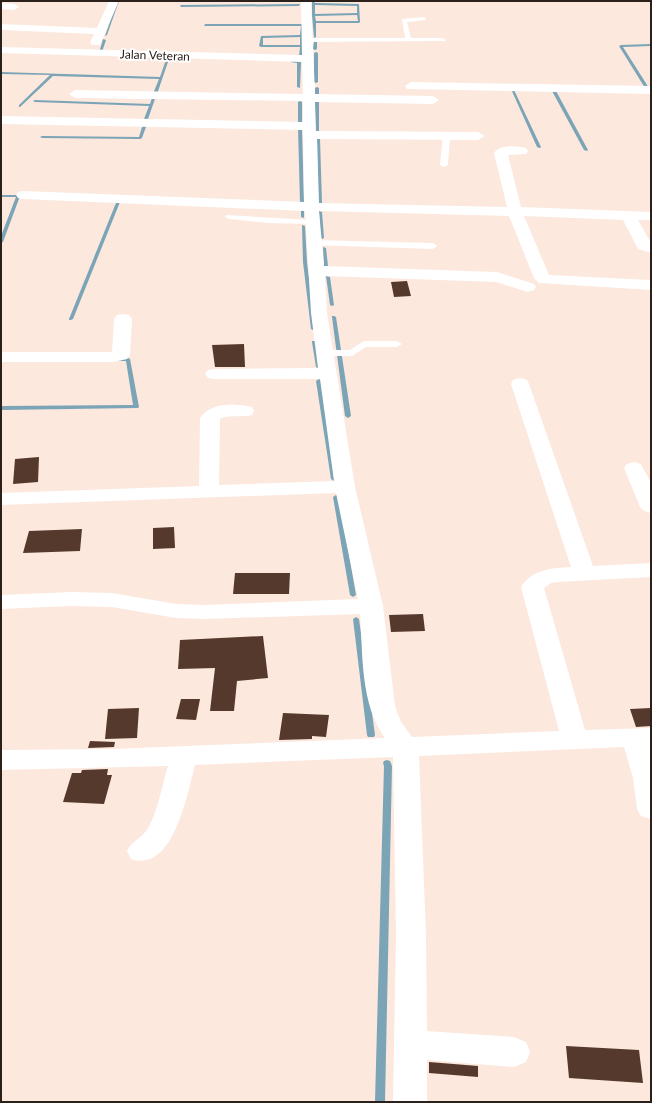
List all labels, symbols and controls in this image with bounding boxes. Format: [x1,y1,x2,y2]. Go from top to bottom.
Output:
street label: Jalan Veteran [120,46,190,64]

